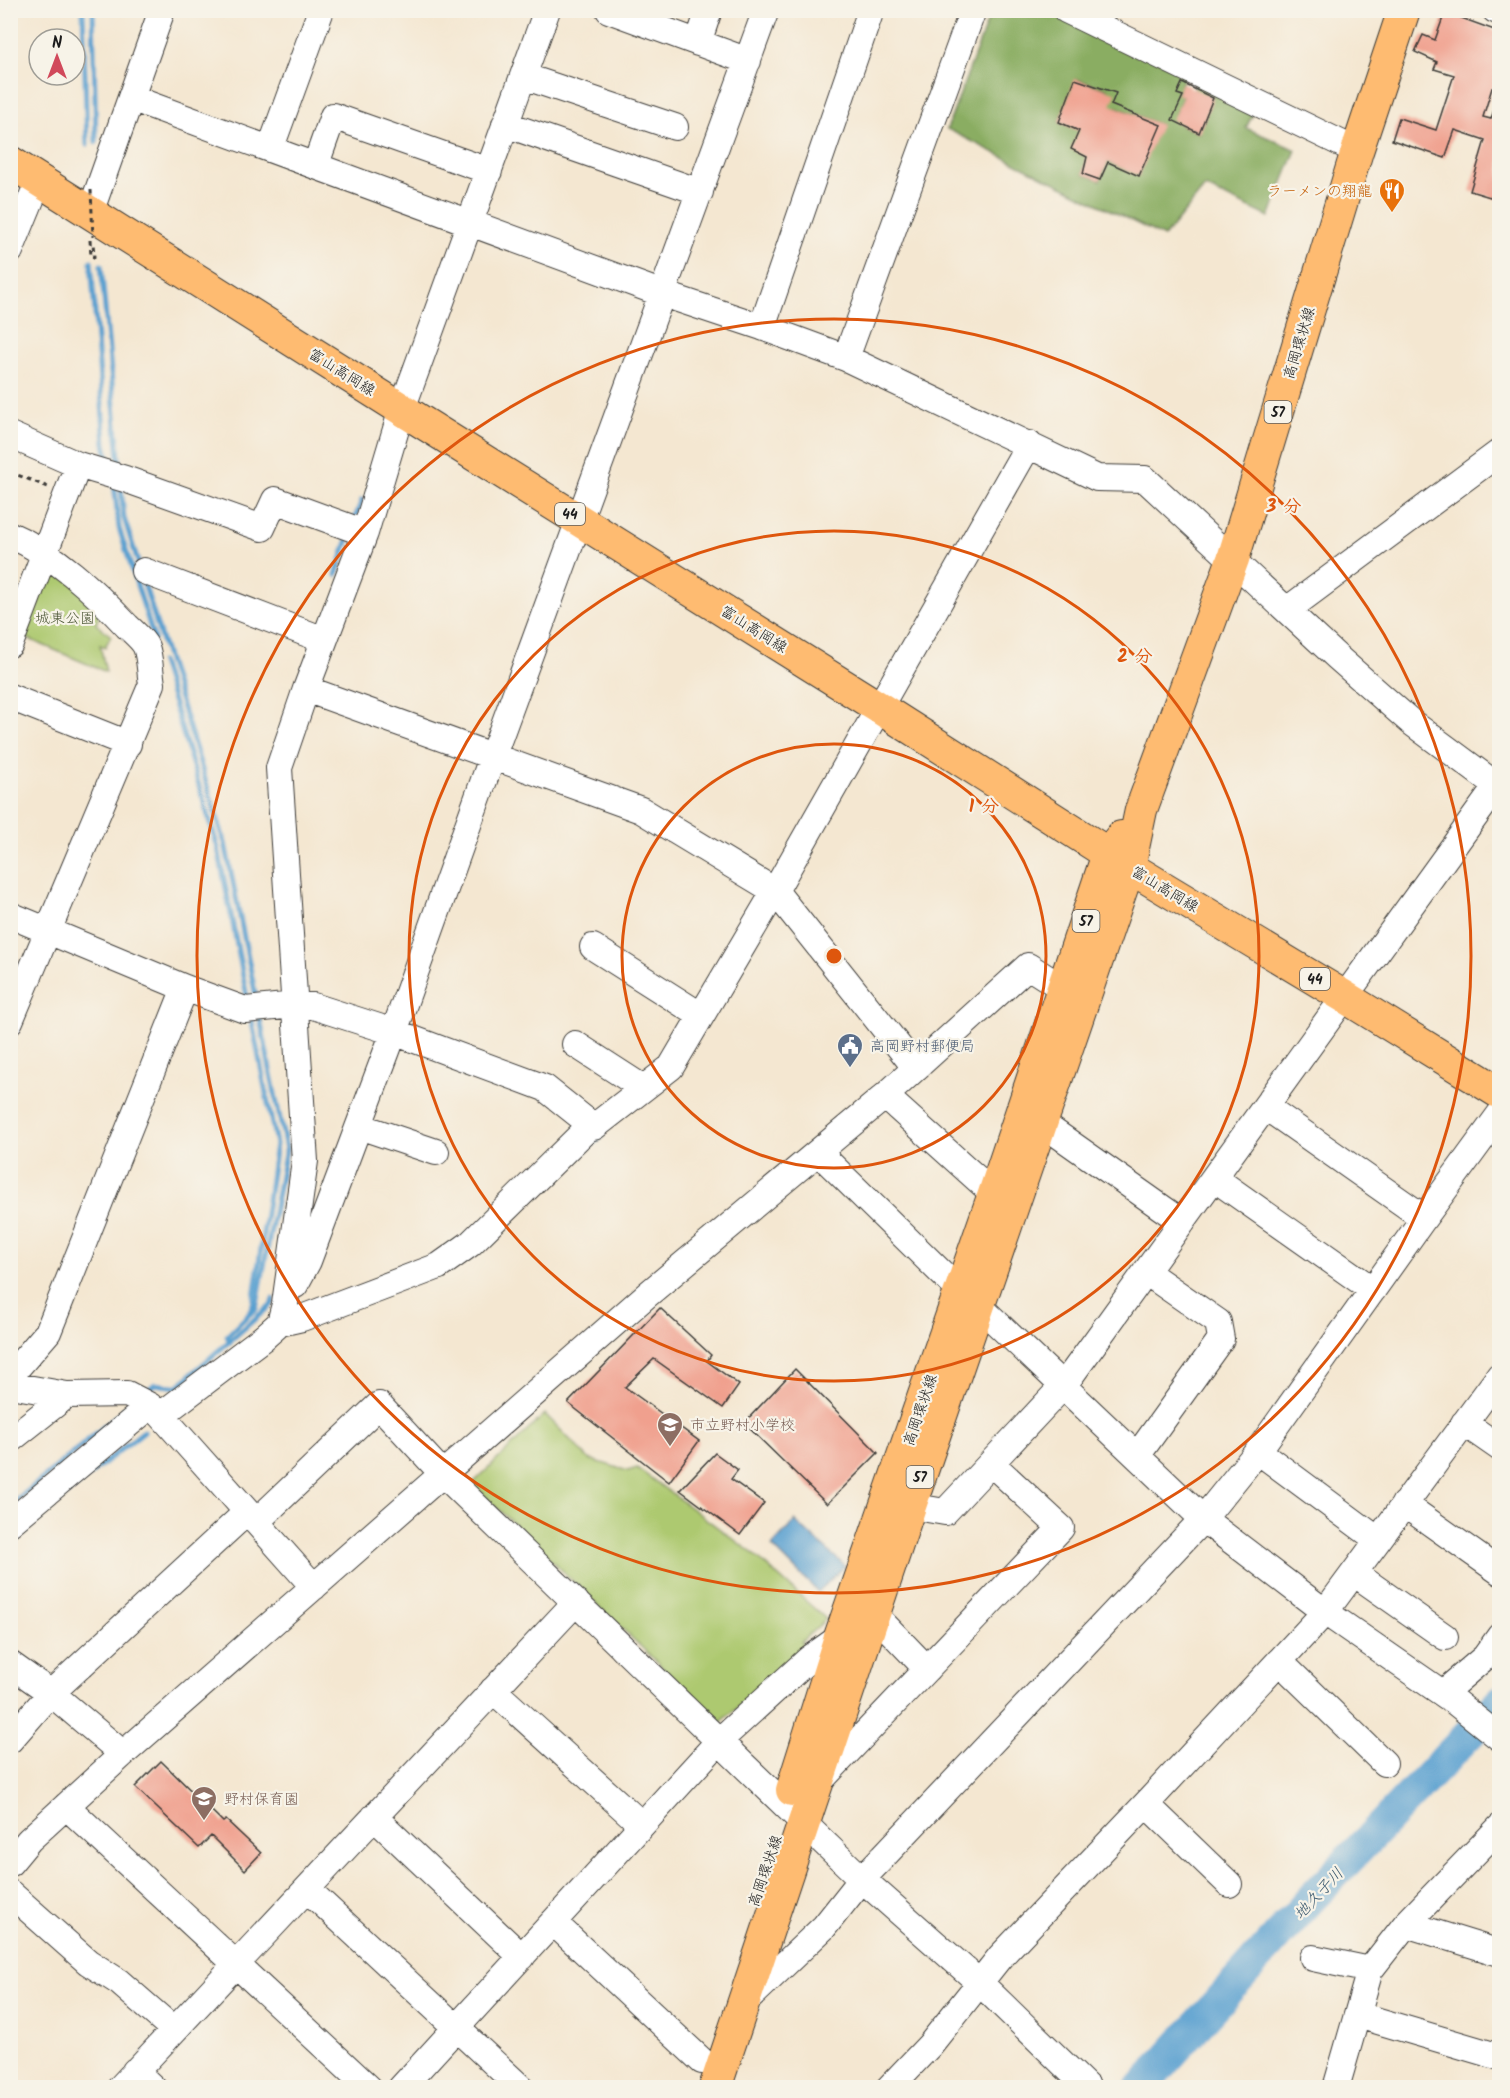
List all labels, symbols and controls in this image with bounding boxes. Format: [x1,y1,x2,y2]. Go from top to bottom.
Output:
north arrow [27,27,87,87]
text: N [52,31,62,56]
restaurant icon: ラーメンの翔龍 [1377,176,1407,214]
place label: ラーメンの翔龍 [1267,180,1372,204]
street label: 高岡環状線 [1278,304,1322,383]
street label: 富山高岡線 [303,343,380,403]
road number: 57 [1264,401,1292,423]
text: 3 分 [1266,493,1301,522]
road number: 44 [555,503,585,525]
street label: 富山高岡線 [715,600,792,660]
park label: 城東公園 [35,607,95,631]
text: 2 分 [1117,643,1153,672]
text: 1 分 [969,793,999,822]
street label: 富山高岡線 [1126,860,1203,919]
road number: 57 [1072,910,1100,932]
centre of rings [824,946,844,966]
road number: 44 [1300,968,1330,990]
public building icon: 高岡野村郵便局 [835,1031,865,1069]
place label: 高岡野村郵便局 [870,1035,975,1059]
street label: 高岡環状線 [897,1371,945,1450]
school or university icon: 市立野村小学校 [655,1410,685,1448]
place label: 市立野村小学校 [690,1414,795,1438]
road number: 57 [906,1466,934,1488]
school or university icon: 野村保育園 [189,1784,219,1822]
place label: 野村保育園 [224,1788,299,1812]
street label: 高岡環状線 [742,1832,790,1911]
water label: 地久子川 [1288,1862,1350,1926]

